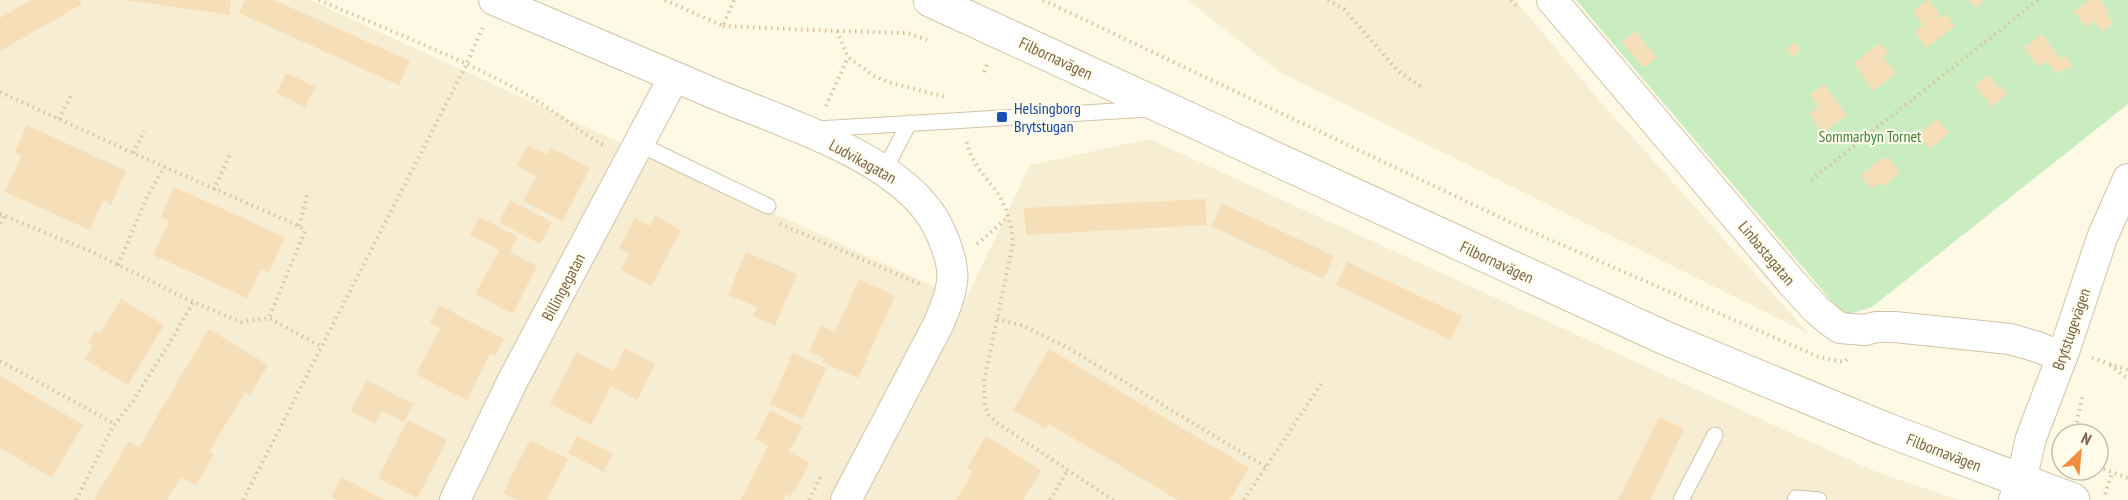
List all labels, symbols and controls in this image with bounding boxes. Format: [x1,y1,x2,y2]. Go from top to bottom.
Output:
street label: Filbornavägen [1016,32,1096,84]
place label: Helsingborg Brytstugan [1014,98,1081,136]
marker: Helsingborg Brytstugan [995,110,1009,124]
park label: Sommarbyn Tornet [1818,126,1922,146]
street label: Ludvikagatan [826,134,900,188]
street label: Linbastagatan [1734,217,1800,289]
street label: Filbornavägen [1457,236,1537,288]
street label: Billingegatan [537,250,589,324]
street label: Brytstugevägen [2048,285,2094,373]
north arrow [2050,422,2110,482]
text: N [2078,428,2095,449]
street label: Filbornavägen [1904,429,1984,475]

